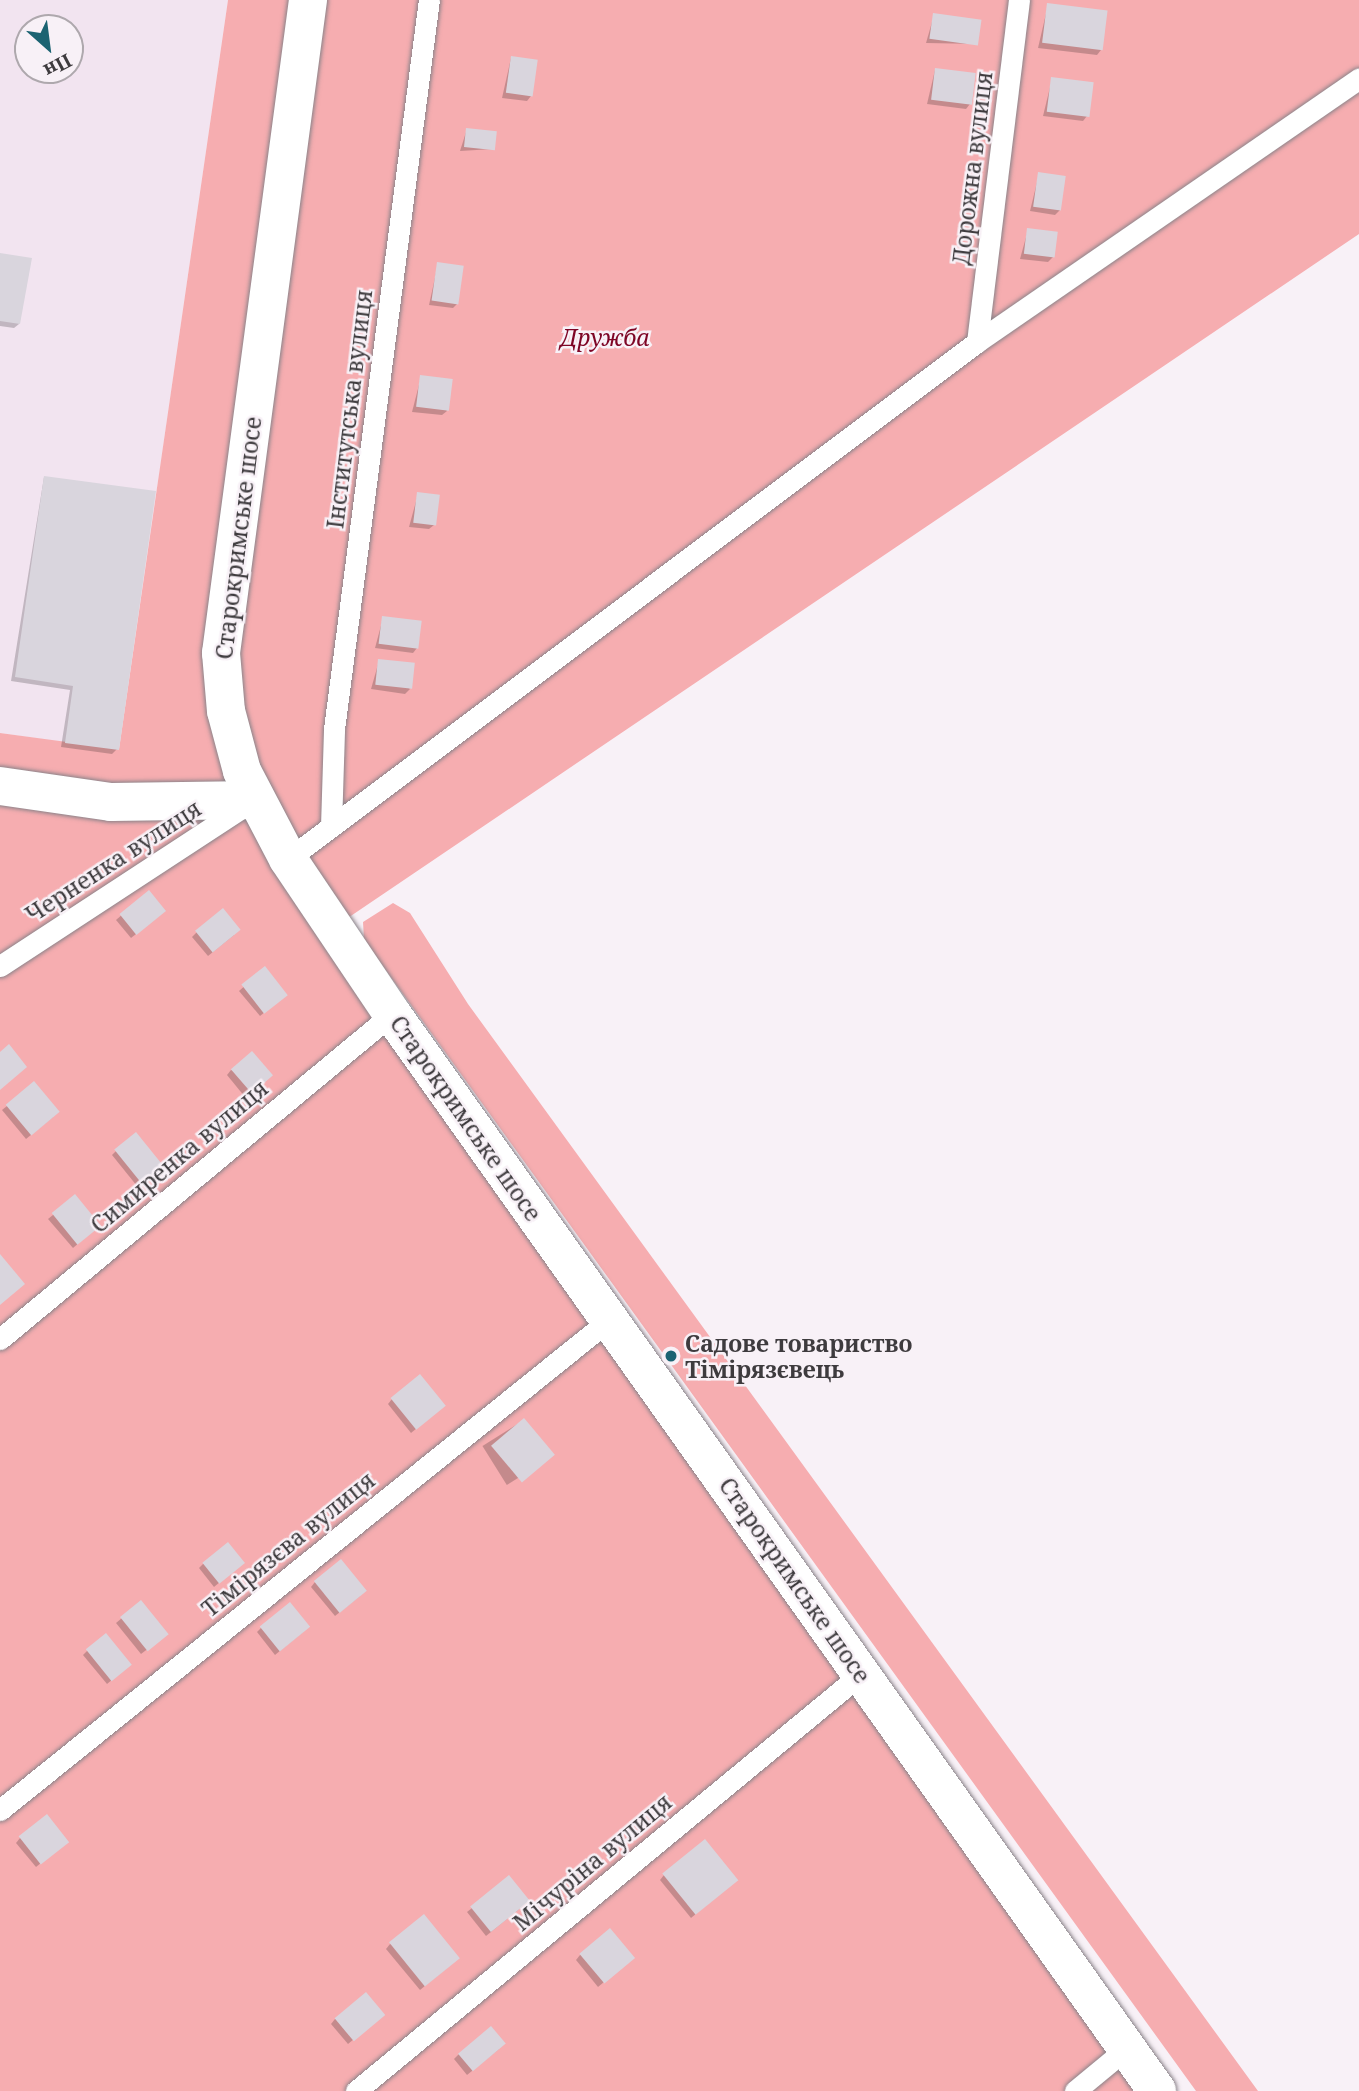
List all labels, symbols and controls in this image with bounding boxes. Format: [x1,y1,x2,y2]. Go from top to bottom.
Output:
north arrow [14,14,84,84]
text: Пн [39,48,76,84]
street label: Дорожна вулиця [946,70,998,266]
street label: Інститутська вулиця [321,288,377,530]
park label: Дружба [560,323,650,351]
street label: Старокримське шосе [209,415,267,661]
street label: Черненка вулиця [20,794,206,928]
street label: Старокримське шосе [385,1010,547,1226]
street label: Симиренка вулиця [85,1074,273,1238]
place label: Садове товариство Тімірязєвець [685,1329,912,1383]
marker: Садове товариство Тімірязєвець [663,1348,679,1364]
street label: Тімірязєва вулиця [196,1466,380,1622]
street label: Старокримське шосе [714,1472,876,1688]
street label: Мічуріна вулиця [507,1788,677,1936]

